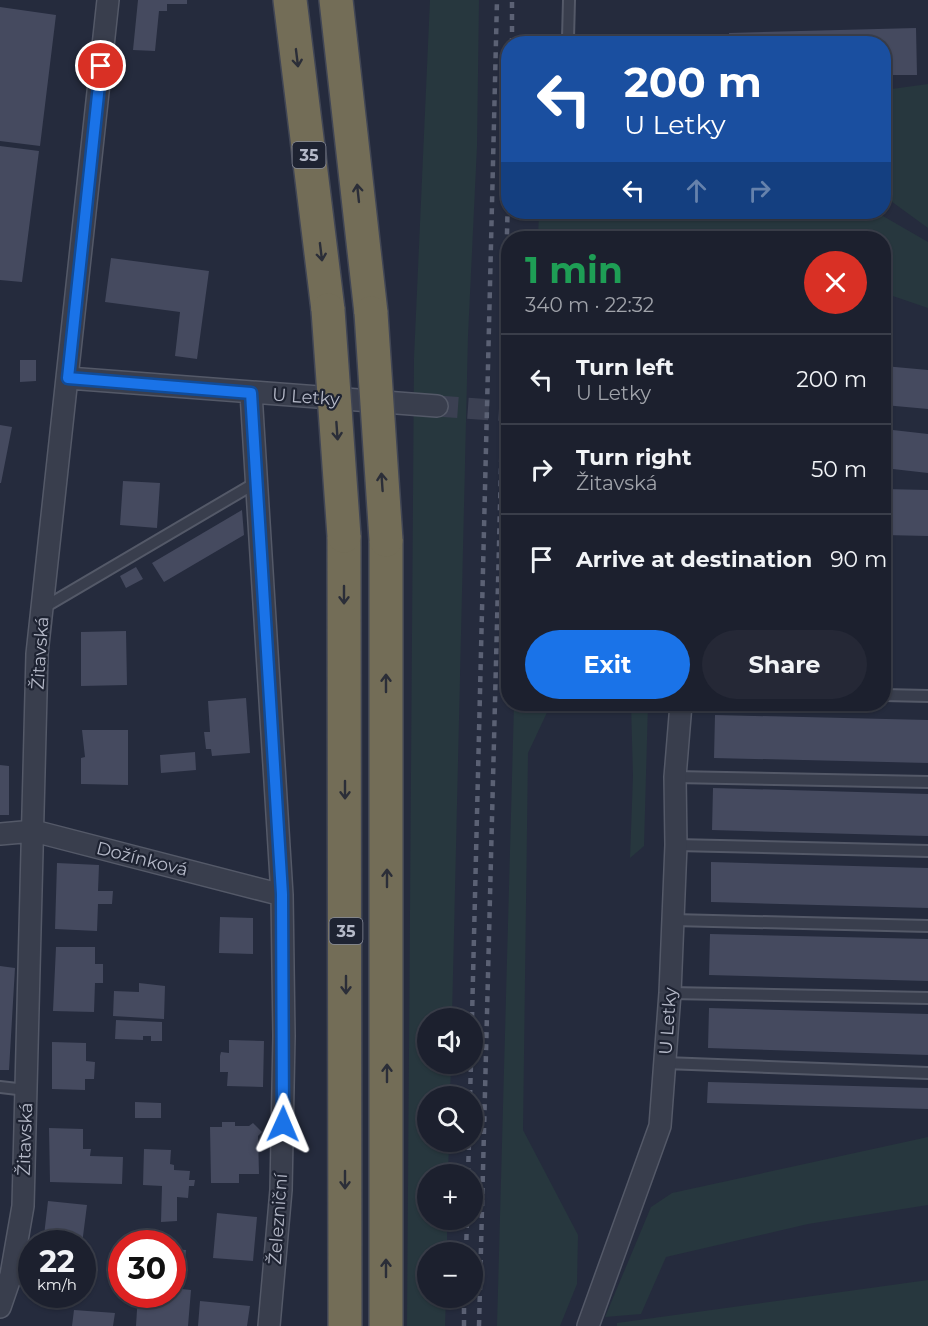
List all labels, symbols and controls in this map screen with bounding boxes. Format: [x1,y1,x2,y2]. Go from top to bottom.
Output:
pin [75,40,126,91]
one-way arrow [292,48,303,67]
icon: arrive [84,49,117,82]
text: 200 m [624,56,762,108]
icon: left [525,60,603,138]
text: U Letky [624,108,726,141]
road number: 35 [292,142,326,168]
icon: left [617,174,650,207]
icon: ahead [680,174,713,207]
icon: right [743,174,776,207]
one-way arrow [352,183,363,203]
one-way arrow [316,241,327,261]
text: 1 min [525,248,623,292]
button: close [804,251,867,314]
text: 340 m · 22:32 [525,293,654,317]
text: Turn left [576,354,674,381]
icon: left [525,363,558,396]
text: 200 m [796,366,867,393]
text: U Letky [576,381,651,405]
street label: U Letky [271,384,341,410]
one-way arrow [331,420,342,440]
text: Turn right [576,444,691,471]
icon: right [525,453,558,486]
text: 50 m [811,456,867,483]
text: Žitavská [576,471,658,495]
one-way arrow [376,472,387,492]
icon: arrive [525,543,558,576]
text: Arrive at destination [576,546,812,573]
text: 90 m [830,546,887,573]
one-way arrow [338,584,350,604]
street label: Žitavská [26,616,54,690]
button: Exit [525,630,690,699]
button: Share [702,630,867,699]
one-way arrow [380,673,392,693]
one-way arrow [339,779,351,799]
street label: Dožínková [94,837,190,881]
one-way arrow [381,868,393,888]
road number: 35 [330,918,362,944]
one-way arrow [340,974,352,994]
street label: U Letky [655,986,681,1056]
map controls [417,1008,483,1308]
button: sound [417,1008,483,1074]
one-way arrow [381,1063,393,1083]
button: search [417,1086,483,1152]
position arrow [251,1092,315,1156]
street label: Žitavská [13,1102,37,1176]
button: + [417,1164,483,1230]
one-way arrow [339,1169,351,1189]
street label: Železniční [264,1172,292,1265]
speed limit sign: 30 [108,1230,186,1308]
button: − [417,1242,483,1308]
text: 22 [39,1243,75,1280]
one-way arrow [380,1258,392,1278]
text: km/h [37,1275,77,1294]

